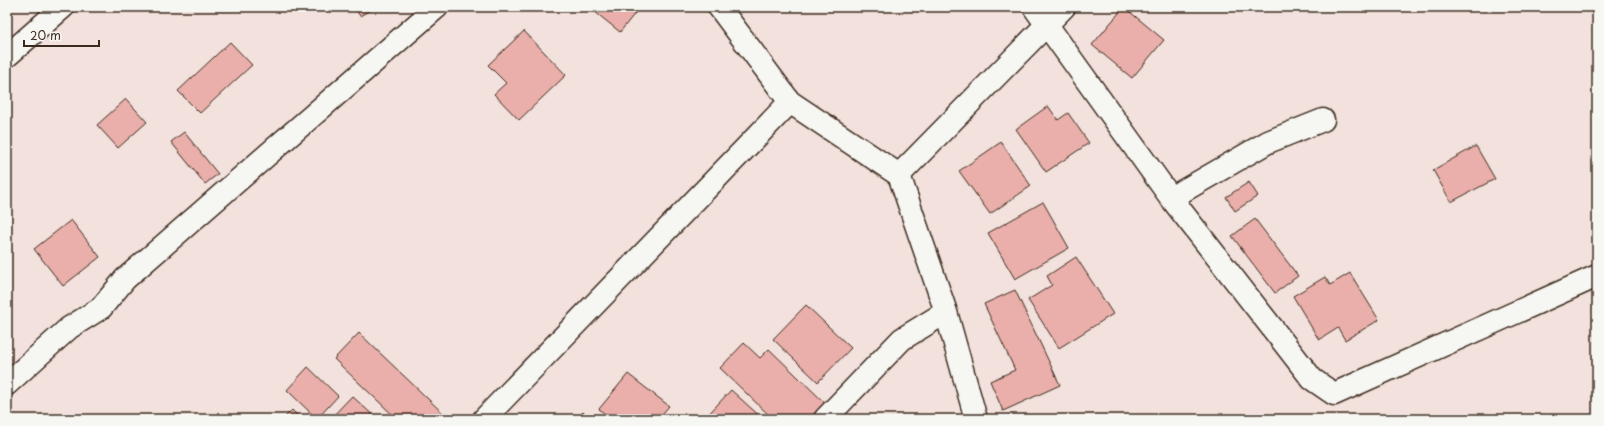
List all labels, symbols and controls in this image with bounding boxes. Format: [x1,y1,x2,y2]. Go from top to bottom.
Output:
scale bar [24,22,99,48]
text: 20 m [30,26,61,44]

